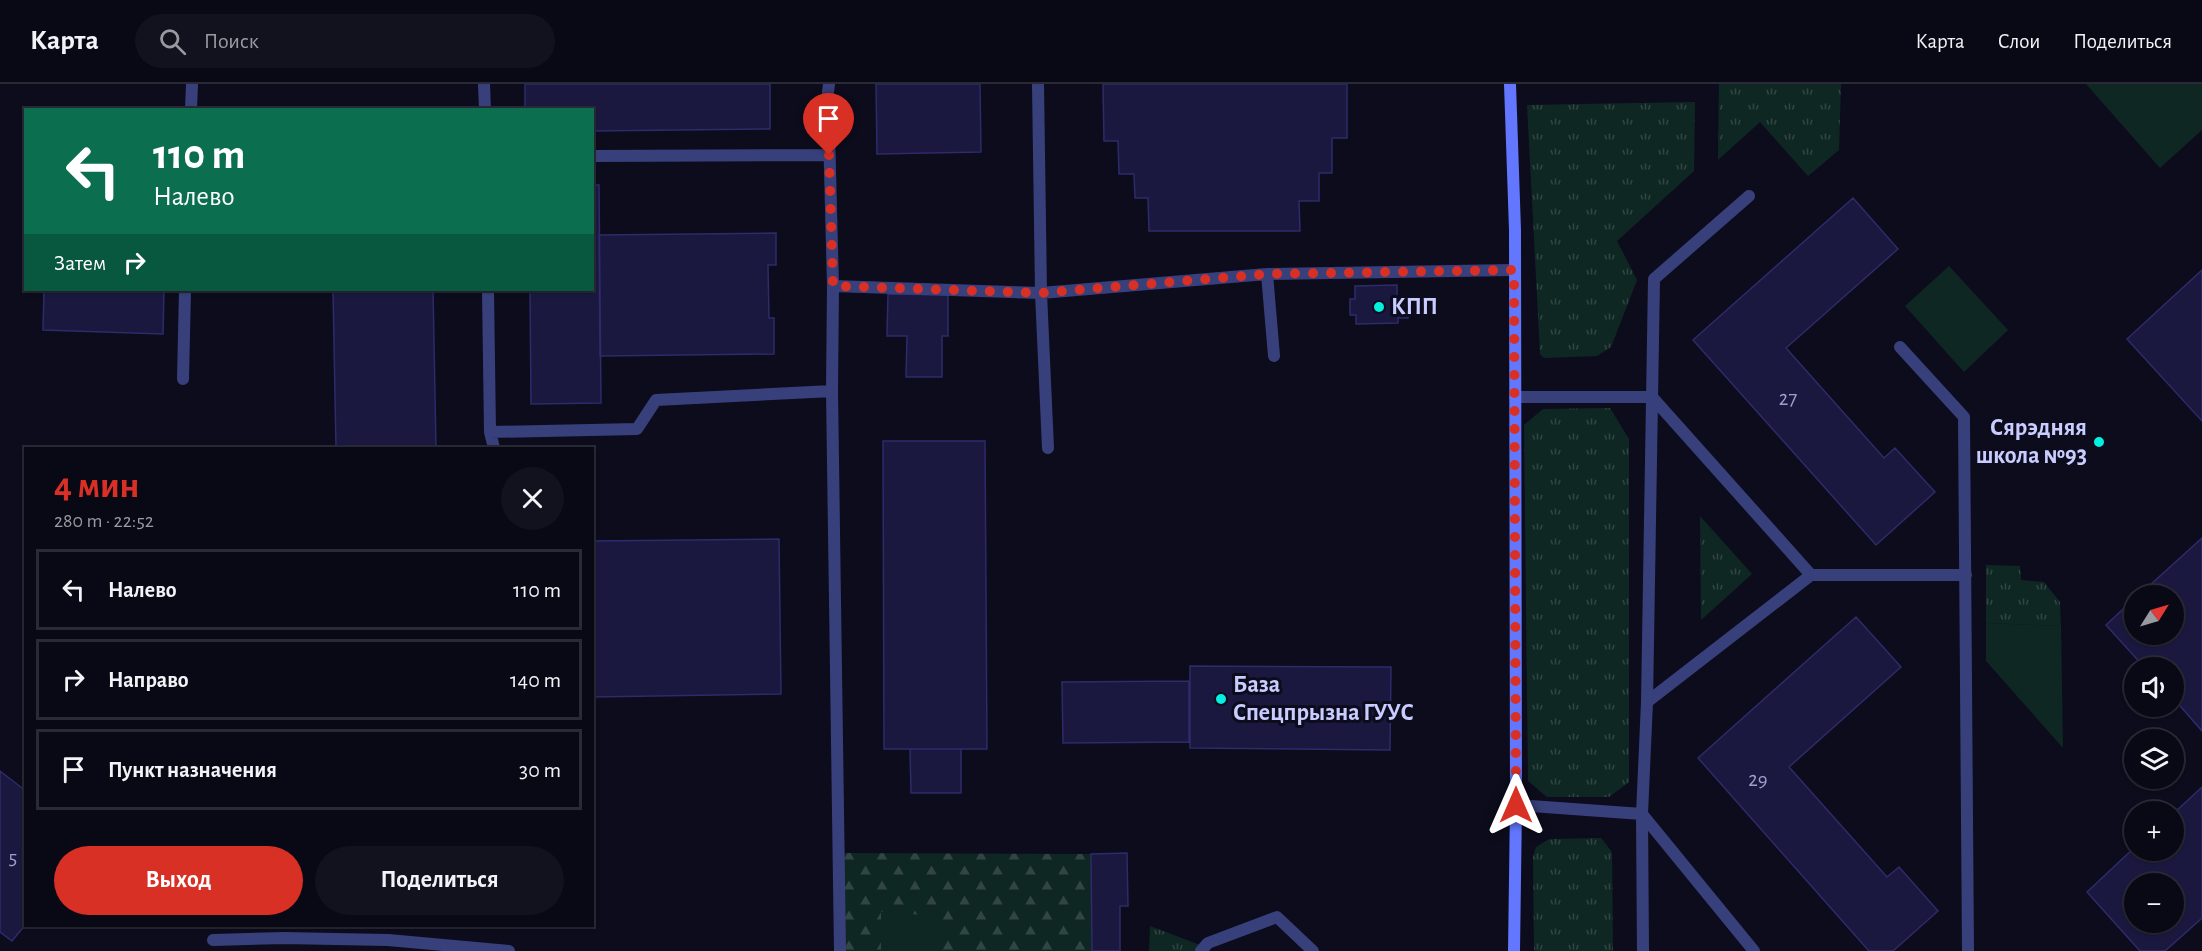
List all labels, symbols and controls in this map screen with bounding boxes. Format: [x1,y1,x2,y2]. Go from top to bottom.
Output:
search box [135,14,555,68]
icon: search [156,25,189,58]
text: Карта [30,27,99,55]
text: Поиск [204,30,259,52]
text: Карта [1915,31,1965,52]
text: Слои [1998,31,2040,52]
text: Поделиться [2073,31,2172,52]
pin [803,93,854,155]
icon: arrive [812,102,845,135]
icon: left [54,132,132,210]
text: 110 m [153,134,245,176]
text: Налево [153,183,235,210]
icon: right [118,246,151,279]
text: Затем [54,252,106,274]
place label: КПП [1391,295,1438,319]
marker: КПП [1372,300,1386,314]
house number: 27 [1779,388,1797,409]
place label: Сярэдняя школа №93 [1976,416,2087,468]
marker: Сярэдняя школа №93 [2092,435,2106,449]
button: close [501,467,564,530]
text: 4 мин [54,468,139,504]
text: 280 m · 22:52 [54,511,154,531]
icon: left [57,573,90,606]
text: Налево [108,579,177,601]
text: 110 m [513,579,561,601]
north arrow [2124,585,2184,645]
map controls [2124,585,2184,933]
button: sound [2124,657,2184,717]
icon: right [57,663,90,696]
text: Направо [108,669,189,691]
text: 140 m [510,669,561,691]
place label: База Спецпрызна ГУУС [1233,673,1414,725]
marker: База Спецпрызна ГУУС [1214,692,1228,706]
button: layers [2124,729,2184,789]
icon: arrive [57,753,90,786]
text: Пункт назначения [108,759,277,781]
text: 30 m [519,759,561,781]
house number: 29 [1748,769,1768,790]
position arrow [1484,773,1548,837]
button: + [2124,801,2184,861]
button: Выход [54,846,303,915]
button: Поделиться [315,846,564,915]
house number: 5 [9,847,17,868]
button: − [2124,873,2184,933]

